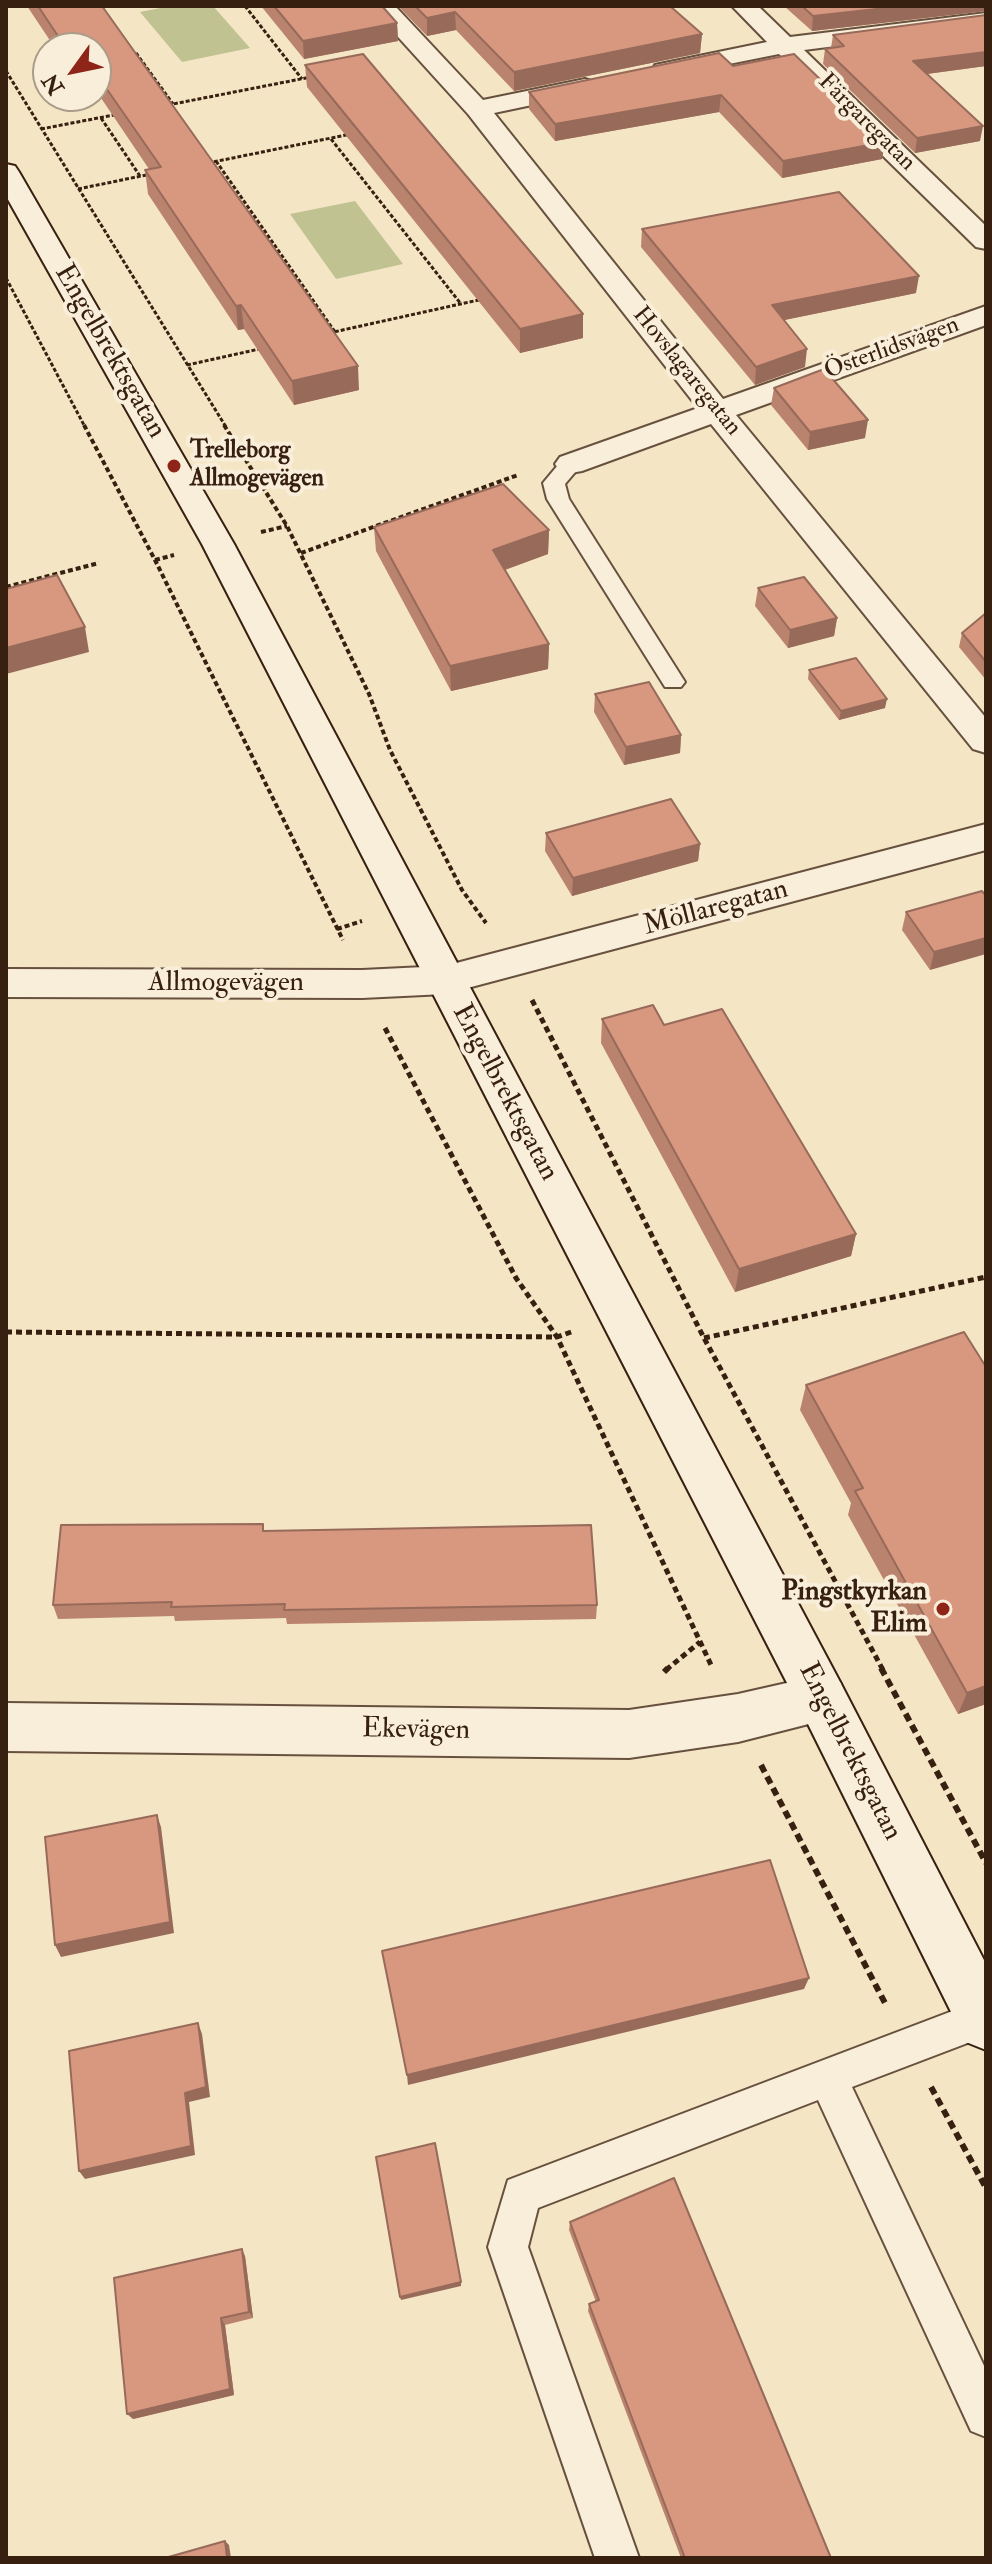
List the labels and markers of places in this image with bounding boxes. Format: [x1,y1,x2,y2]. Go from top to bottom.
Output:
place label: Trelleborg Allmogevägen [190,438,324,494]
marker: Trelleborg Allmogevägen [165,457,183,475]
place label: Pingstkyrkan Elim [781,1576,927,1642]
marker: Pingstkyrkan Elim [934,1600,952,1618]

